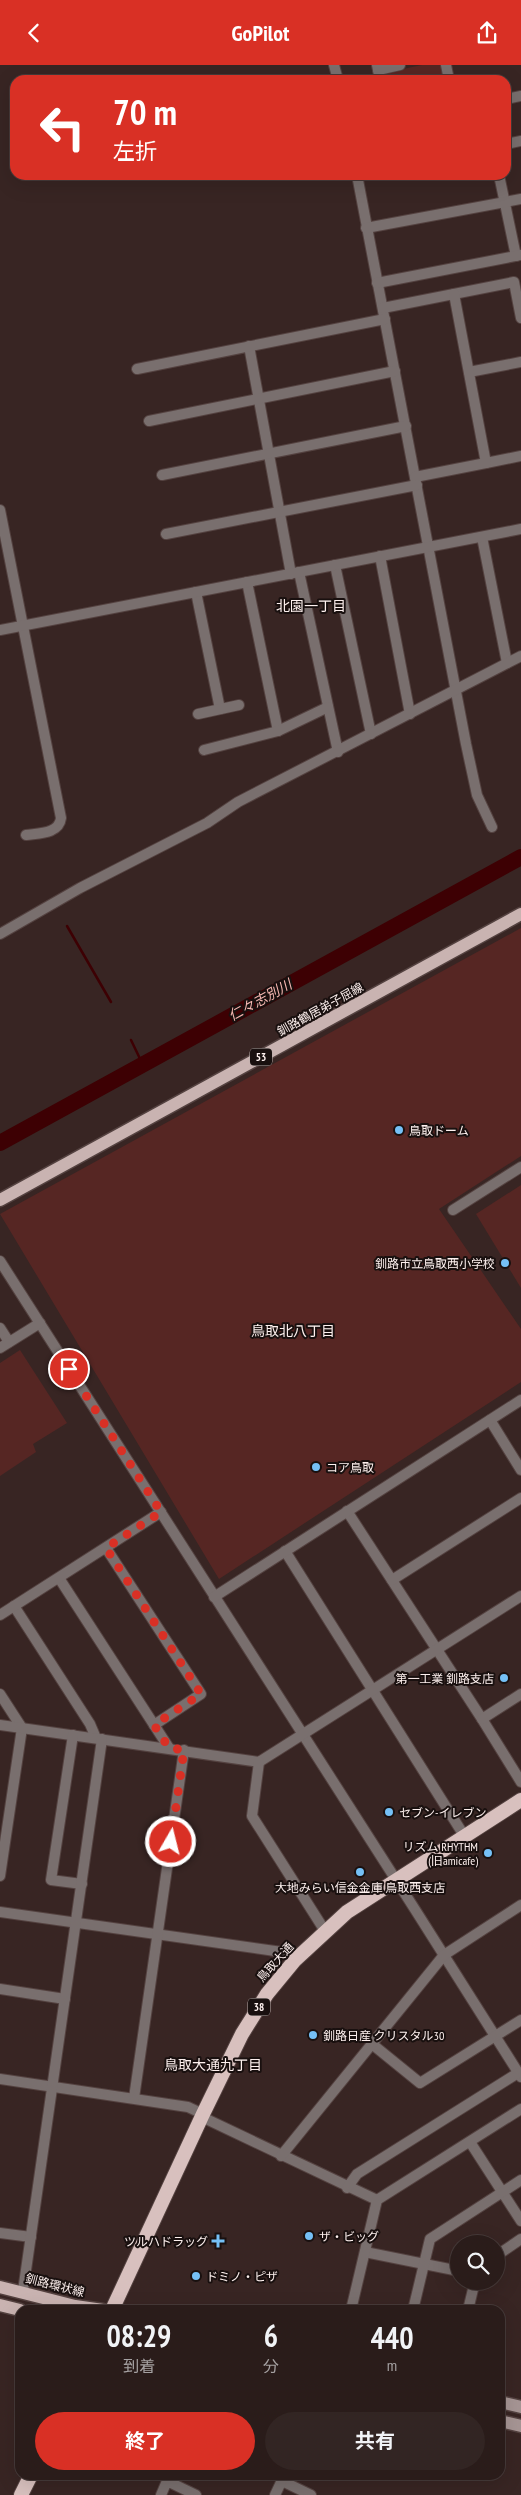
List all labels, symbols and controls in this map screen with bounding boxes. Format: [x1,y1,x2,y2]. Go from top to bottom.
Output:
icon: back [20,19,48,47]
text: GoPilot [232,19,289,47]
icon: share [473,19,501,47]
text: 70 m [113,89,177,135]
icon: left [30,95,95,160]
text: 左折 [113,137,157,165]
district label: 北園一丁目 [276,597,346,615]
water label: 仁々志別川 [225,974,297,1025]
street label: 釧路鶴居弟子屈線 [274,979,366,1039]
road number: 53 [250,1049,272,1065]
place label: 鳥取ドーム [409,1123,469,1138]
marker: 鳥取ドーム [393,1124,405,1136]
place label: 釧路市立鳥取西小学校 [375,1256,495,1271]
marker: 釧路市立鳥取西小学校 [499,1257,511,1269]
district label: 鳥取北八丁目 [251,1322,335,1340]
pin [48,1348,90,1390]
icon: arrive [55,1355,83,1383]
place label: コア鳥取 [326,1460,374,1475]
marker: コア鳥取 [310,1461,322,1473]
place label: 第一工業 釧路支店 [395,1671,494,1686]
marker: 第一工業 釧路支店 [498,1672,510,1684]
place label: セブン-イレブン [399,1805,487,1820]
marker: セブン-イレブン [383,1806,395,1818]
position arrow [144,1815,196,1867]
place label: リズム RHYTHM (旧amicafe) [403,1839,478,1868]
marker: リズム RHYTHM (旧amicafe) [482,1847,494,1859]
marker: 大地みらい信金金庫 鳥取西支店 [354,1866,366,1878]
place label: 大地みらい信金金庫 鳥取西支店 [275,1880,445,1895]
street label: 鳥取大通 [253,1939,297,1985]
road number: 38 [248,1999,270,2015]
place label: 釧路日産 クリスタル30 [323,2028,444,2043]
marker: 釧路日産 クリスタル30 [307,2029,319,2041]
district label: 鳥取大通九丁目 [164,2056,262,2074]
place label: ザ・ビッグ [319,2229,379,2244]
marker: ザ・ビッグ [303,2230,315,2242]
place label: ツルハドラッグ [124,2234,208,2249]
marker: ツルハドラッグ [212,2235,224,2247]
map controls [450,2235,505,2290]
button: search [450,2235,505,2290]
place label: ドミノ・ピザ [206,2269,278,2284]
street label: 釧路環状線 [24,2270,86,2300]
marker: ドミノ・ピザ [190,2270,202,2282]
text: 08:29 [107,2316,171,2355]
text: 6 [264,2316,278,2355]
text: 440 [370,2318,413,2357]
text: m [387,2355,397,2375]
text: 到着 [123,2356,155,2376]
text: 分 [263,2356,279,2376]
button: 終了 [35,2412,255,2470]
button: 共有 [265,2412,485,2470]

